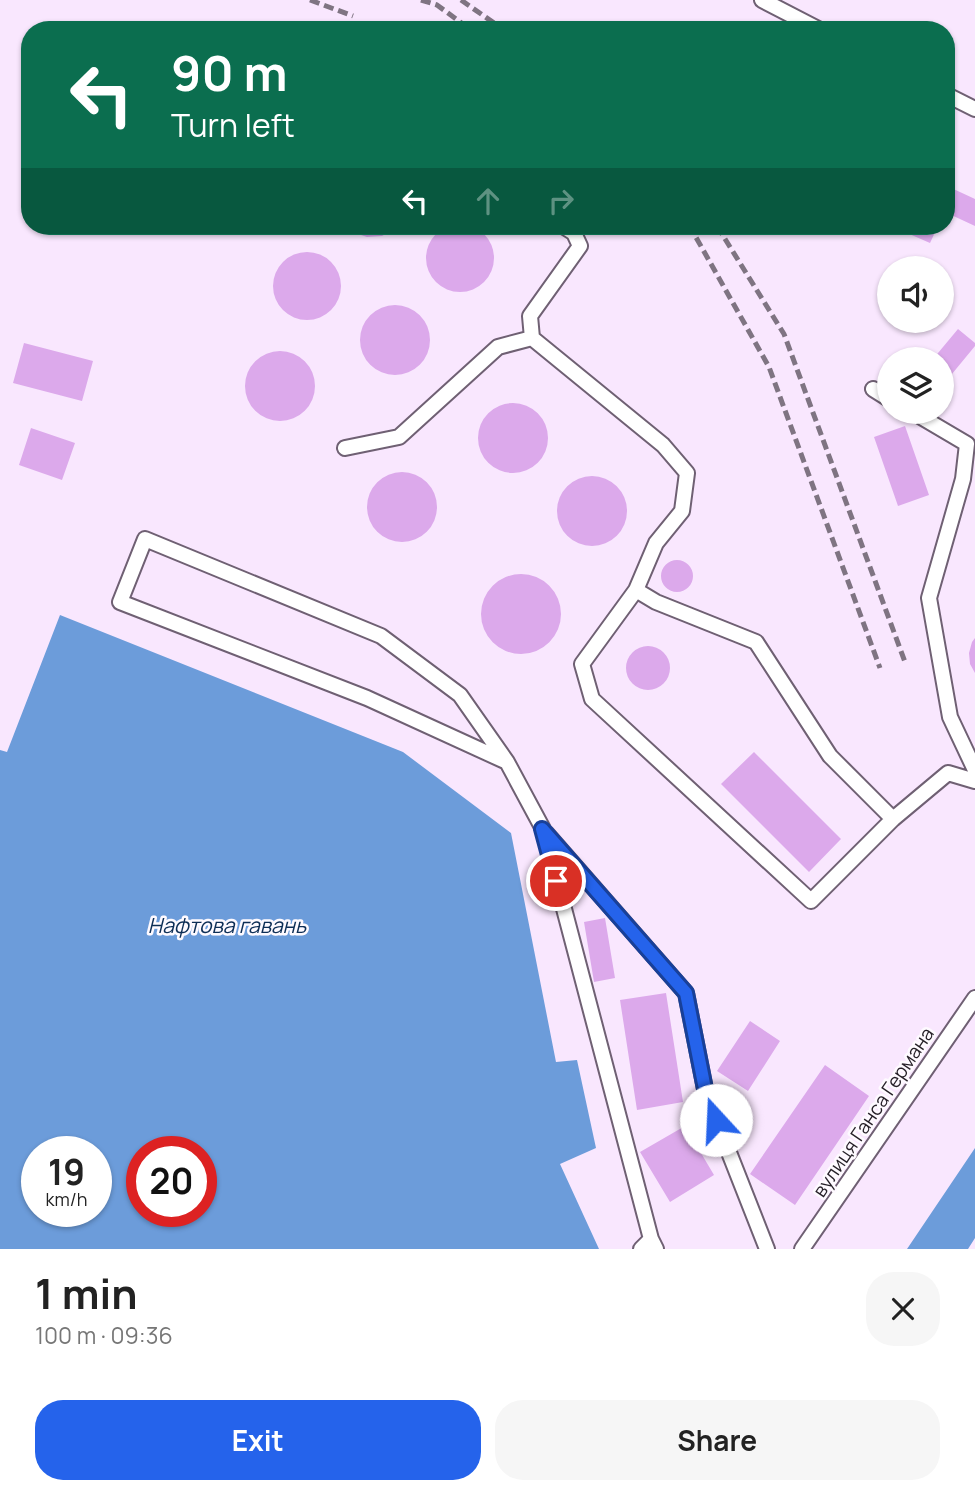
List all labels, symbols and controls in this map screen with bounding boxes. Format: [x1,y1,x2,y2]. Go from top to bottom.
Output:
text: 90 m [171,39,288,106]
icon: left [56,49,147,140]
text: Turn left [171,103,295,147]
icon: left [396,182,434,220]
icon: ahead [469,182,507,220]
icon: right [542,182,580,220]
map controls [877,256,954,424]
button: sound [877,256,954,333]
button: layers [877,347,954,424]
pin [526,851,586,911]
icon: arrive [537,862,575,900]
water label: Нафтова гавань [148,911,307,939]
street label: вулиця Ганса Германа [806,1022,940,1202]
position arrow [679,1083,753,1157]
speed limit sign: 20 [126,1136,217,1227]
text: 19 [48,1148,85,1196]
text: km/h [46,1187,87,1211]
text: 1 min [35,1264,138,1322]
button: close [866,1272,940,1346]
text: 100 m · 09:36 [35,1319,173,1351]
button: Exit [35,1400,481,1480]
button: Share [495,1400,940,1480]

